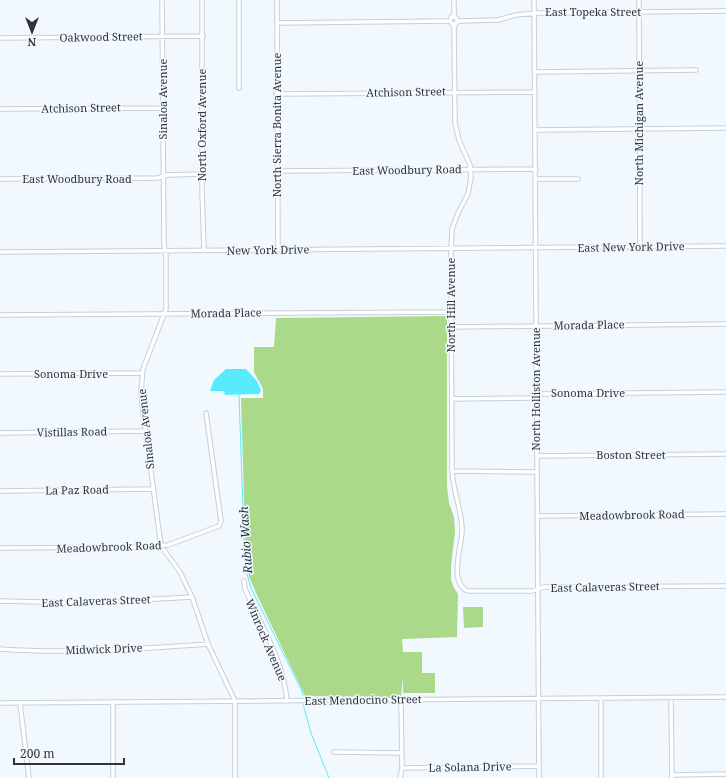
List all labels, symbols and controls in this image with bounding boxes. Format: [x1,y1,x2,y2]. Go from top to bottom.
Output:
street label: East Topeka Street [545,4,641,19]
north arrow [12,12,52,52]
street label: Oakwood Street [59,28,143,45]
text: N [27,35,36,50]
street label: North Sierra Bonita Avenue [269,53,284,197]
street label: Sinaloa Avenue [155,58,170,139]
street label: North Michigan Avenue [631,61,646,185]
street label: North Oxford Avenue [194,69,209,181]
street label: Atchison Street [366,83,446,100]
street label: Atchison Street [41,99,121,116]
street label: East Woodbury Road [352,161,462,178]
street label: East Woodbury Road [22,171,132,186]
street label: East New York Drive [577,238,685,255]
street label: New York Drive [227,241,309,258]
street label: North Hill Avenue [443,257,458,352]
street label: Morada Place [190,304,262,321]
street label: Morada Place [553,316,625,333]
street label: North Holliston Avenue [528,327,543,451]
street label: Sonoma Drive [34,366,108,381]
street label: Sonoma Drive [551,385,625,400]
street label: Sinaloa Avenue [134,388,157,470]
street label: Vistillas Road [37,423,108,440]
street label: Boston Street [596,447,666,462]
street label: La Paz Road [45,481,109,498]
water label: Rubio Wash [235,506,256,575]
street label: Meadowbrook Road [579,506,685,523]
street label: Meadowbrook Road [56,537,162,556]
street label: East Calaveras Street [550,578,660,595]
street label: East Calaveras Street [41,591,151,610]
street label: Winrock Avenue [242,597,291,683]
street label: Midwick Drive [65,640,143,657]
street label: East Mendocino Street [304,691,422,708]
scale bar [14,740,124,766]
text: 200 m [20,745,55,762]
street label: La Solana Drive [428,758,512,775]

